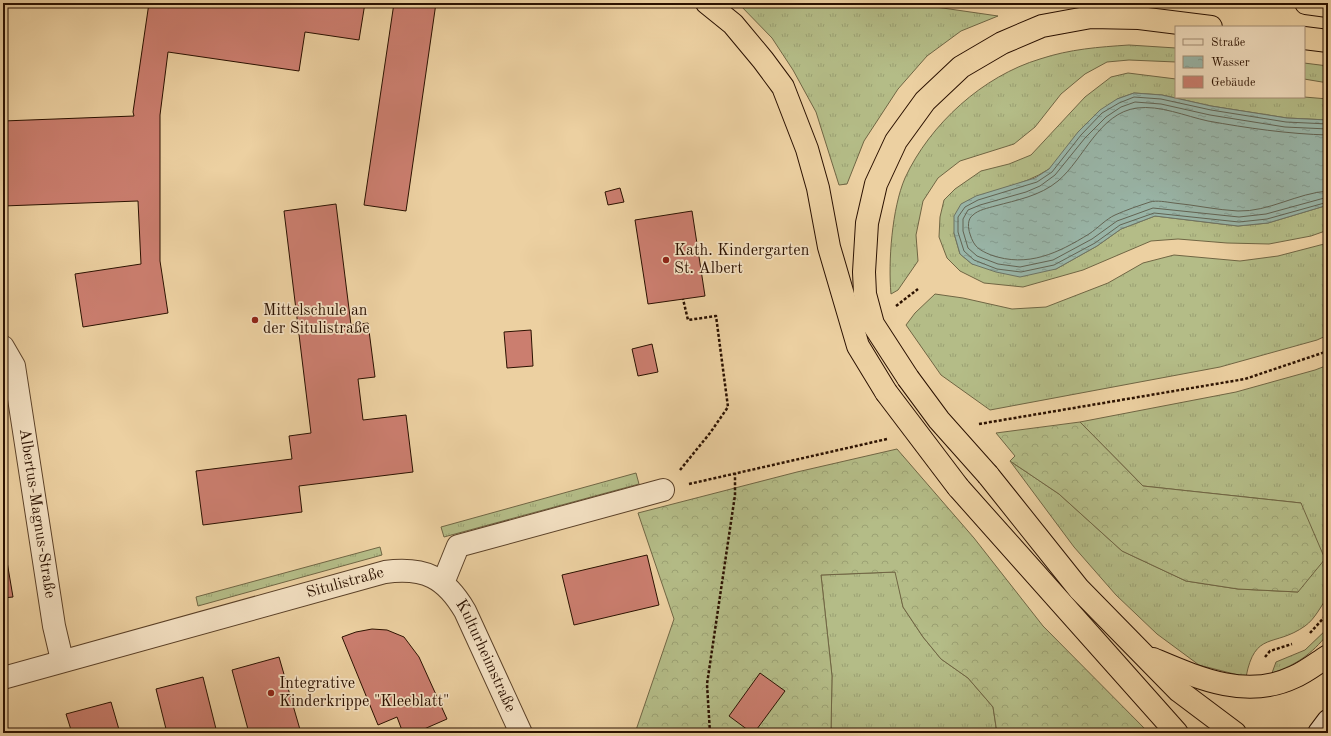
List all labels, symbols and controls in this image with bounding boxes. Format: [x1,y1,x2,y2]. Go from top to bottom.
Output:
legend [1175,26,1305,98]
text: Straße [1211,37,1246,49]
text: Wasser [1211,57,1250,69]
text: Gebäude [1211,77,1256,89]
place label: Kath. Kindergarten St. Albert [674,243,810,277]
marker: Kath. Kindergarten St. Albert [661,255,671,265]
place label: Mittelschule an der Situlistraße [263,303,370,337]
marker: Mittelschule an der Situlistraße [250,315,260,325]
street label: Albertus-Magnus-Straße [16,427,58,599]
street label: Situlistraße [304,565,386,601]
street label: Kulturheimstraße [452,597,518,715]
place label: Integrative Kinderkrippe "Kleeblatt" [279,676,449,710]
marker: Integrative Kinderkrippe "Kleeblatt" [266,688,276,698]

